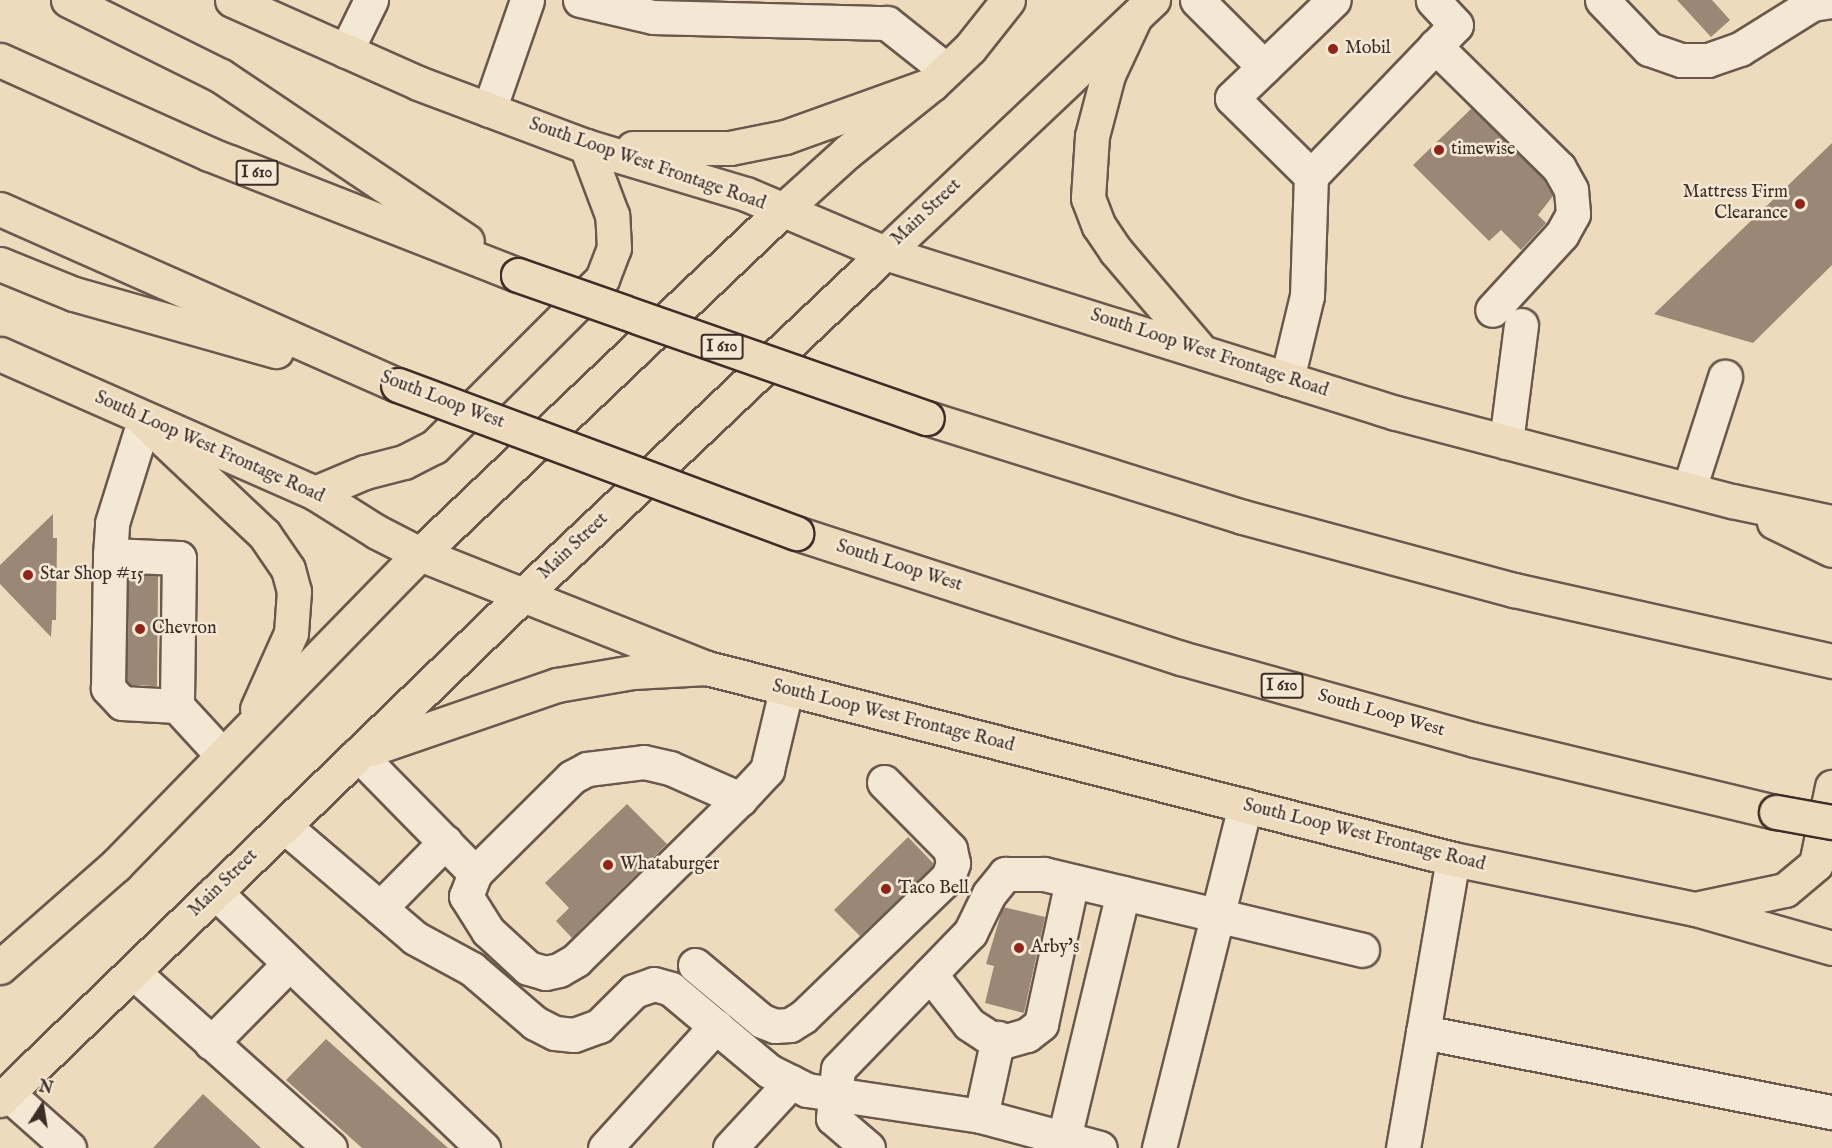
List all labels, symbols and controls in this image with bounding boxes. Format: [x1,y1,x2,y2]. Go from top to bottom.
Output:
place label: Mobil [1345,38,1391,60]
marker: Mobil [1326,42,1340,56]
street label: South Loop West Frontage Road [526,114,768,216]
place label: timewise [1451,139,1515,161]
marker: timewise [1432,143,1446,157]
road number: I 610 [234,160,280,186]
street label: Main Street [888,175,966,251]
place label: Mattress Firm Clearance [1683,183,1788,226]
marker: Mattress Firm Clearance [1793,197,1807,211]
street label: South Loop West Frontage Road [1088,305,1330,403]
road number: I 610 [700,334,744,360]
street label: South Loop West [377,367,507,435]
street label: South Loop West Frontage Road [91,388,327,508]
street label: Main Street [535,509,613,585]
street label: South Loop West [833,536,965,598]
place label: Star Shop #15 [40,564,144,586]
marker: Star Shop #15 [21,568,35,582]
place label: Chevron [152,618,216,640]
marker: Chevron [133,622,147,636]
road number: I 610 [1260,673,1304,699]
street label: South Loop West Frontage Road [770,676,1016,758]
street label: South Loop West [1315,686,1447,742]
street label: South Loop West Frontage Road [1241,795,1487,877]
street label: Main Street [185,846,263,922]
place label: Whataburger [620,854,719,876]
marker: Whataburger [601,858,615,872]
place label: Taco Bell [898,878,969,900]
marker: Taco Bell [879,882,893,896]
place label: Arby's [1031,937,1079,959]
marker: Arby's [1012,941,1026,955]
north arrow [12,1076,72,1136]
text: N [37,1077,55,1100]

